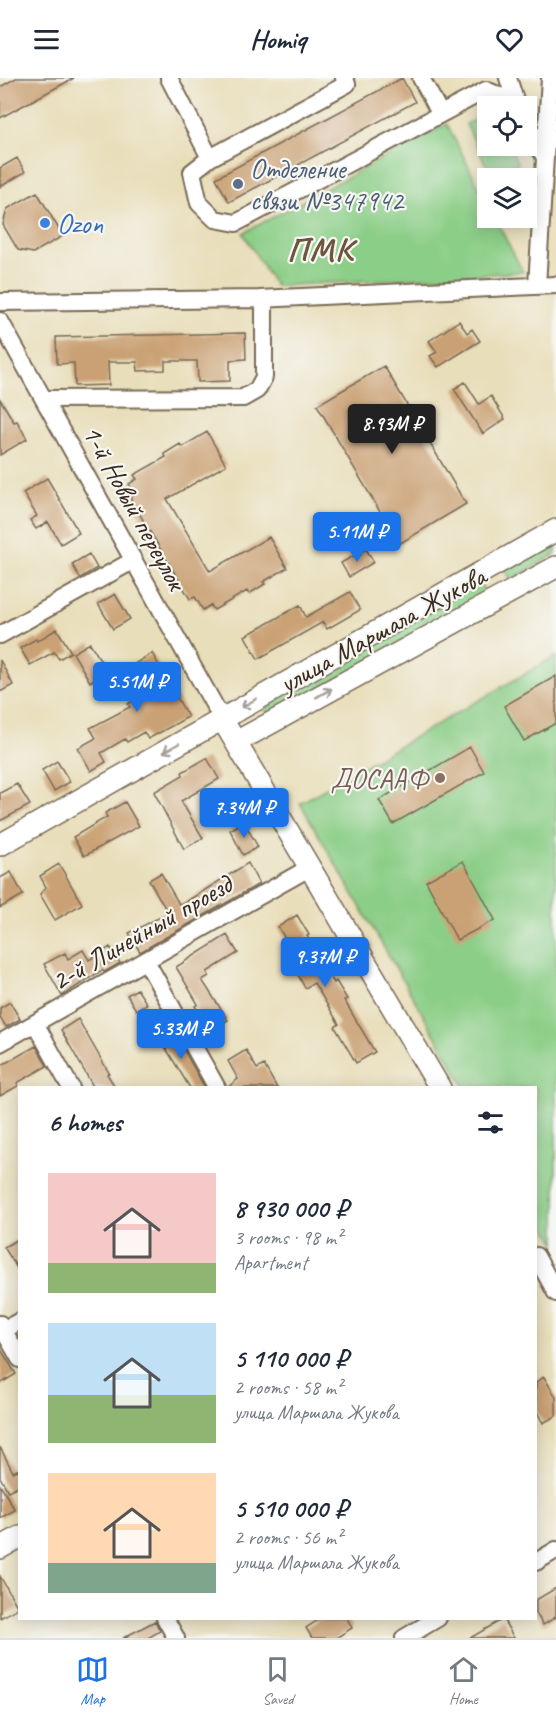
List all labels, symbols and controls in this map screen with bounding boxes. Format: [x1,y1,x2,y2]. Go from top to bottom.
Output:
text: Homiq [250,22,306,56]
icon: menu [30,23,63,56]
icon: heart [493,23,526,56]
map controls [477,96,537,228]
button: locate [477,96,537,156]
place label: Отделение связи №347942 [250,151,405,218]
button: layers [477,168,537,228]
marker: Отделение связи №347942 [231,177,245,191]
place label: Ozon [57,206,103,241]
marker: Ozon [38,216,52,230]
district label: ПМК [287,228,358,271]
pin: 8.93M ₽ [337,404,447,455]
text: 8.93M ₽ [362,411,422,436]
street label: 1-й Новый переулок [75,419,196,598]
pin: 5.11M ₽ [302,512,412,563]
text: 5.11M ₽ [327,519,387,544]
street label: улица Маршала Жукова [271,557,494,702]
pin: 5.51M ₽ [82,662,192,713]
text: 5.51M ₽ [107,669,167,694]
one-way arrow [315,687,332,699]
one-way arrow [241,698,258,710]
one-way arrow [163,742,180,754]
place label: ДОСААФ [331,761,430,796]
marker: ДОСААФ [433,771,447,785]
pin: 7.34M ₽ [189,788,299,839]
text: 7.34M ₽ [214,795,274,820]
street label: 2-й Линейный проезд [45,865,241,998]
pin: 9.37M ₽ [270,937,380,988]
text: 9.37M ₽ [295,944,355,969]
pin: 5.33M ₽ [126,1009,236,1060]
text: 5.33M ₽ [151,1016,211,1041]
text: 6 homes [48,1106,122,1139]
icon: filters [474,1106,507,1139]
text: 8 930 000 ₽ [234,1192,348,1225]
icon: home [96,1197,168,1269]
text: 3 rooms · 98 m² [234,1225,342,1250]
text: Apartment [234,1250,307,1275]
text: 5 110 000 ₽ [234,1342,348,1375]
icon: home [96,1347,168,1419]
text: 2 rooms · 58 m² [234,1375,342,1400]
text: улица Маршала Жукова [234,1400,399,1425]
text: 5 510 000 ₽ [234,1492,347,1525]
icon: home [96,1497,168,1569]
text: 2 rooms · 56 m² [234,1525,342,1550]
text: улица Маршала Жукова [234,1550,399,1575]
tab: Map [76,1653,109,1709]
tab: Saved [261,1653,294,1709]
tab: Home [447,1653,480,1709]

